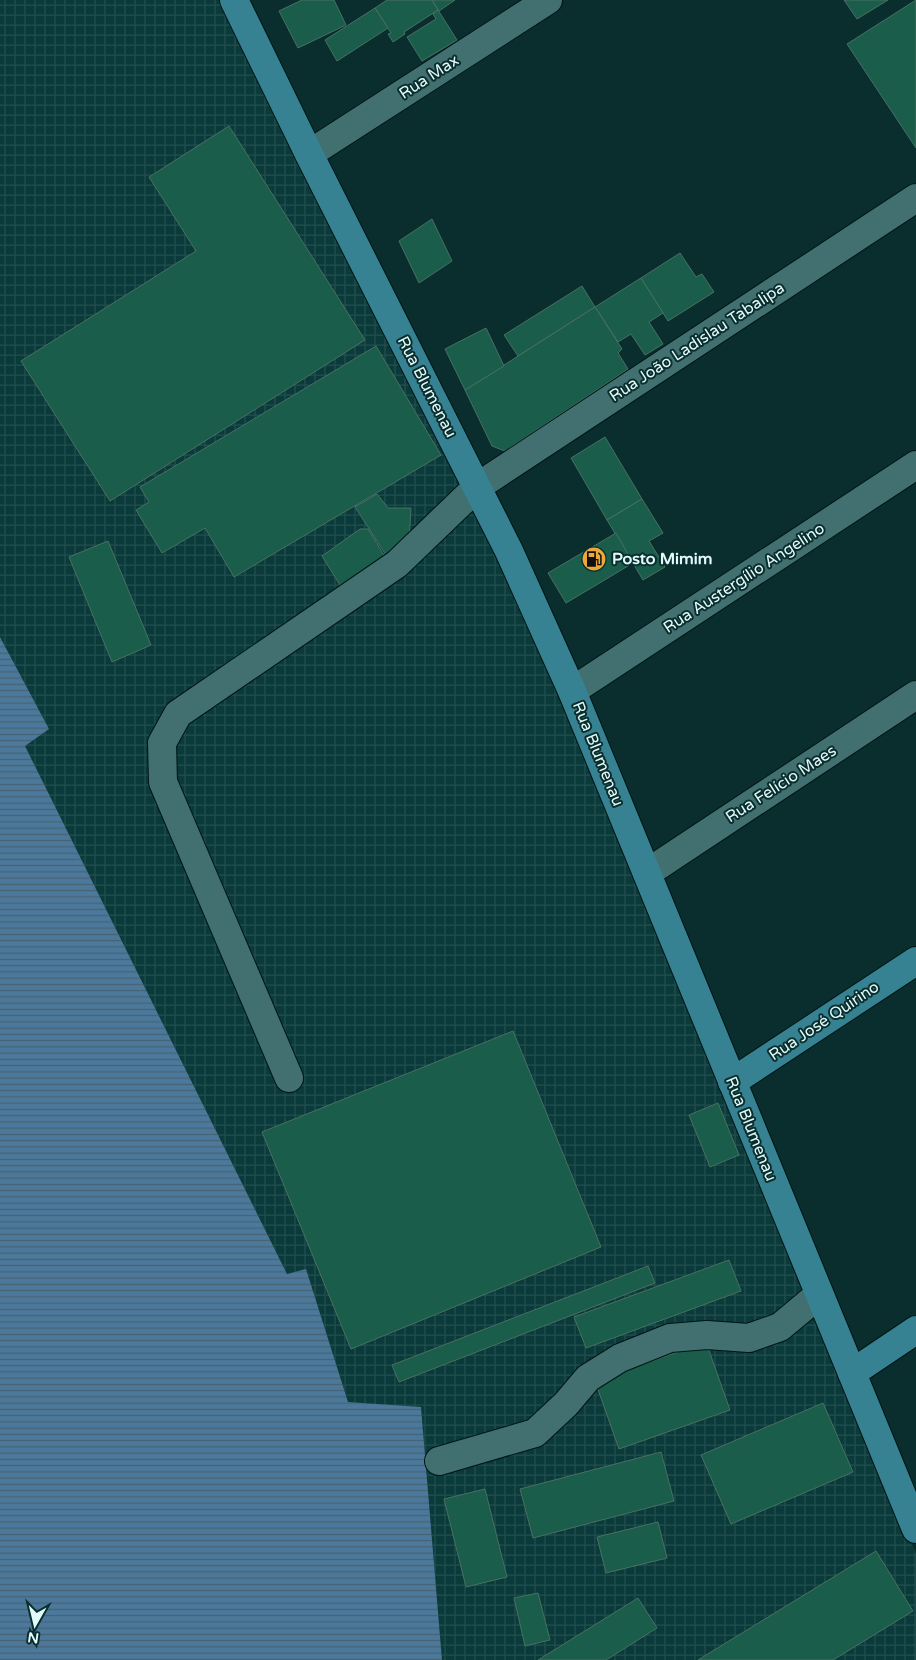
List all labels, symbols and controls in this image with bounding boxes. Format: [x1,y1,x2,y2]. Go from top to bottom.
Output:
street label: Rua Max [395,50,463,104]
street label: Rua João Ladislau Tabalipa [606,278,788,406]
street label: Rua Blumenau [393,333,461,441]
street label: Rua Austergílio Angelino [660,518,828,638]
fuel station icon: Posto Mimim [581,546,607,572]
place label: Posto Mimim [612,549,712,569]
street label: Rua Blumenau [568,699,628,809]
street label: Rua Felício Maes [722,741,840,827]
street label: Rua José Quirino [765,977,883,1065]
street label: Rua Blumenau [721,1074,781,1184]
north arrow [10,1600,60,1650]
text: N [27,1628,40,1647]

